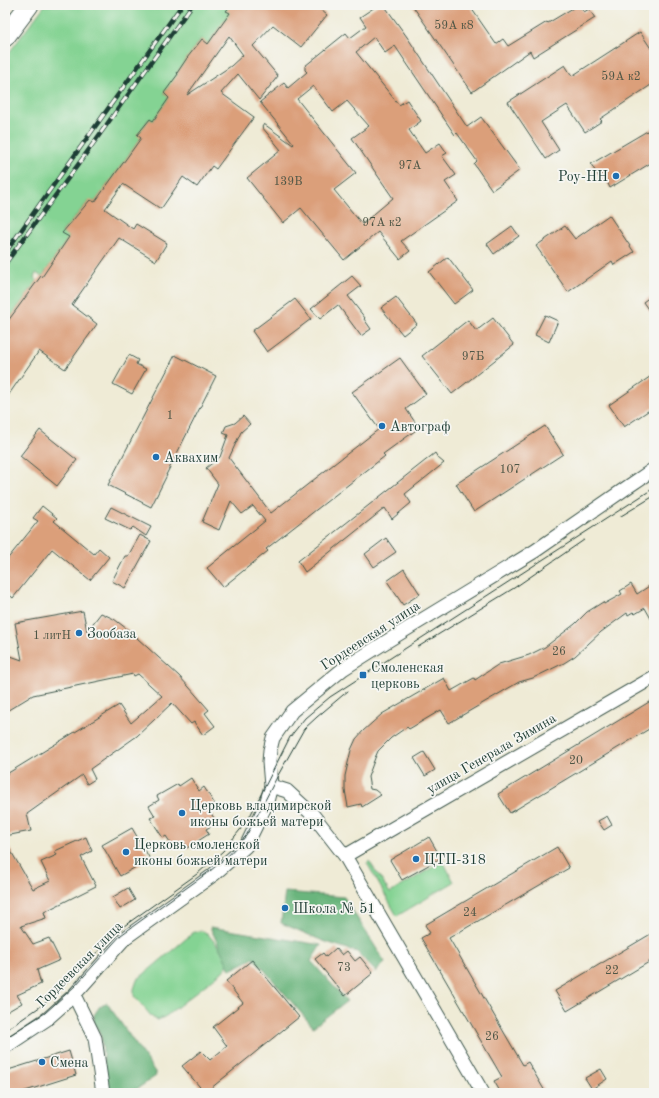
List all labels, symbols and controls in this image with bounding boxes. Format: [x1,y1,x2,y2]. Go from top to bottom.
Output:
house number: 59А к8 [434,19,474,32]
house number: 59А к2 [601,70,641,83]
house number: 97А [398,160,422,172]
place label: Роу-НН [558,170,608,184]
marker: Роу-НН [611,171,621,181]
house number: 139В [273,176,303,188]
house number: 97А к2 [362,217,402,229]
house number: 97Б [462,351,484,363]
house number: 1 [167,410,173,422]
place label: Автограф [390,420,451,435]
marker: Автограф [377,421,387,431]
place label: Аквахим [164,451,218,465]
marker: Аквахим [151,452,161,462]
house number: 107 [500,464,520,476]
street label: Гордеевская улица [318,598,423,673]
place label: Зообаза [87,627,137,641]
marker: Зообаза [74,628,84,638]
house number: 1 литН [33,630,71,642]
house number: 26 [552,646,566,658]
place label: Смоленская церковь [371,661,444,691]
marker: Смоленская церковь [358,670,368,680]
street label: улица Генерала Зимина [424,711,559,797]
house number: 20 [569,755,583,767]
place label: Церковь владимирской иконы божьей матери [190,799,332,829]
marker: Церковь владимирской иконы божьей матери [177,808,187,818]
place label: Церковь смоленской иконы божьей матери [134,838,268,868]
marker: Церковь смоленской иконы божьей матери [121,847,131,857]
place label: ЦТП-318 [424,853,486,867]
marker: ЦТП-318 [411,854,421,864]
place label: Школа № 51 [293,902,375,916]
marker: Школа № 51 [280,903,290,913]
house number: 24 [463,907,477,919]
street label: Гордеевская улица [34,919,126,1010]
house number: 73 [337,962,351,974]
house number: 22 [605,965,619,977]
house number: 26 [485,1031,499,1043]
place label: Смена [50,1056,89,1070]
marker: Смена [37,1057,47,1067]

